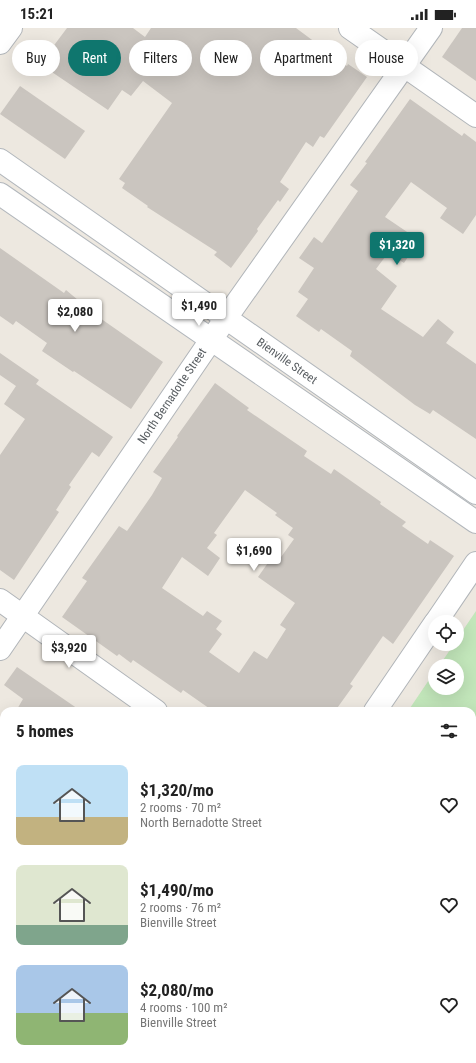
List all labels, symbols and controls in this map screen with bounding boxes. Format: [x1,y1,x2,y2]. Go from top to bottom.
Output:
text: 15:21 [20,5,54,23]
chip: Buy [12,40,60,76]
chip: Rent [68,40,121,76]
chip: Filters [129,40,192,76]
chip: New [200,40,252,76]
chip: Apartment [260,40,347,76]
chip: House [355,40,418,76]
pin: $1,320 [364,232,430,266]
text: $1,320 [379,237,415,252]
pin: $1,490 [166,293,232,327]
text: $1,490 [181,298,217,313]
pin: $2,080 [42,299,108,333]
text: $2,080 [57,304,93,319]
street label: Bienville Street [254,335,320,387]
street label: North Bernadotte Street [135,345,210,447]
pin: $1,690 [221,538,287,572]
text: $1,690 [236,543,272,558]
map controls [428,615,464,695]
button: locate [428,615,464,651]
pin: $3,920 [36,635,102,669]
text: $3,920 [51,640,87,655]
button: layers [428,659,464,695]
icon: filters [438,720,460,742]
text: 5 homes [16,721,74,741]
text: $1,320/mo [140,780,214,800]
icon: home [48,781,96,829]
icon: heart [438,794,460,816]
text: 2 rooms · 70 m² [140,800,221,815]
text: North Bernadotte Street [140,815,262,830]
text: $1,490/mo [140,880,214,900]
icon: home [48,881,96,929]
icon: heart [438,894,460,916]
text: 2 rooms · 76 m² [140,900,221,915]
text: Bienville Street [140,915,217,930]
text: $2,080/mo [140,980,214,1000]
icon: home [48,981,96,1029]
icon: heart [438,994,460,1016]
text: 4 rooms · 100 m² [140,1000,227,1015]
text: Bienville Street [140,1015,217,1030]

